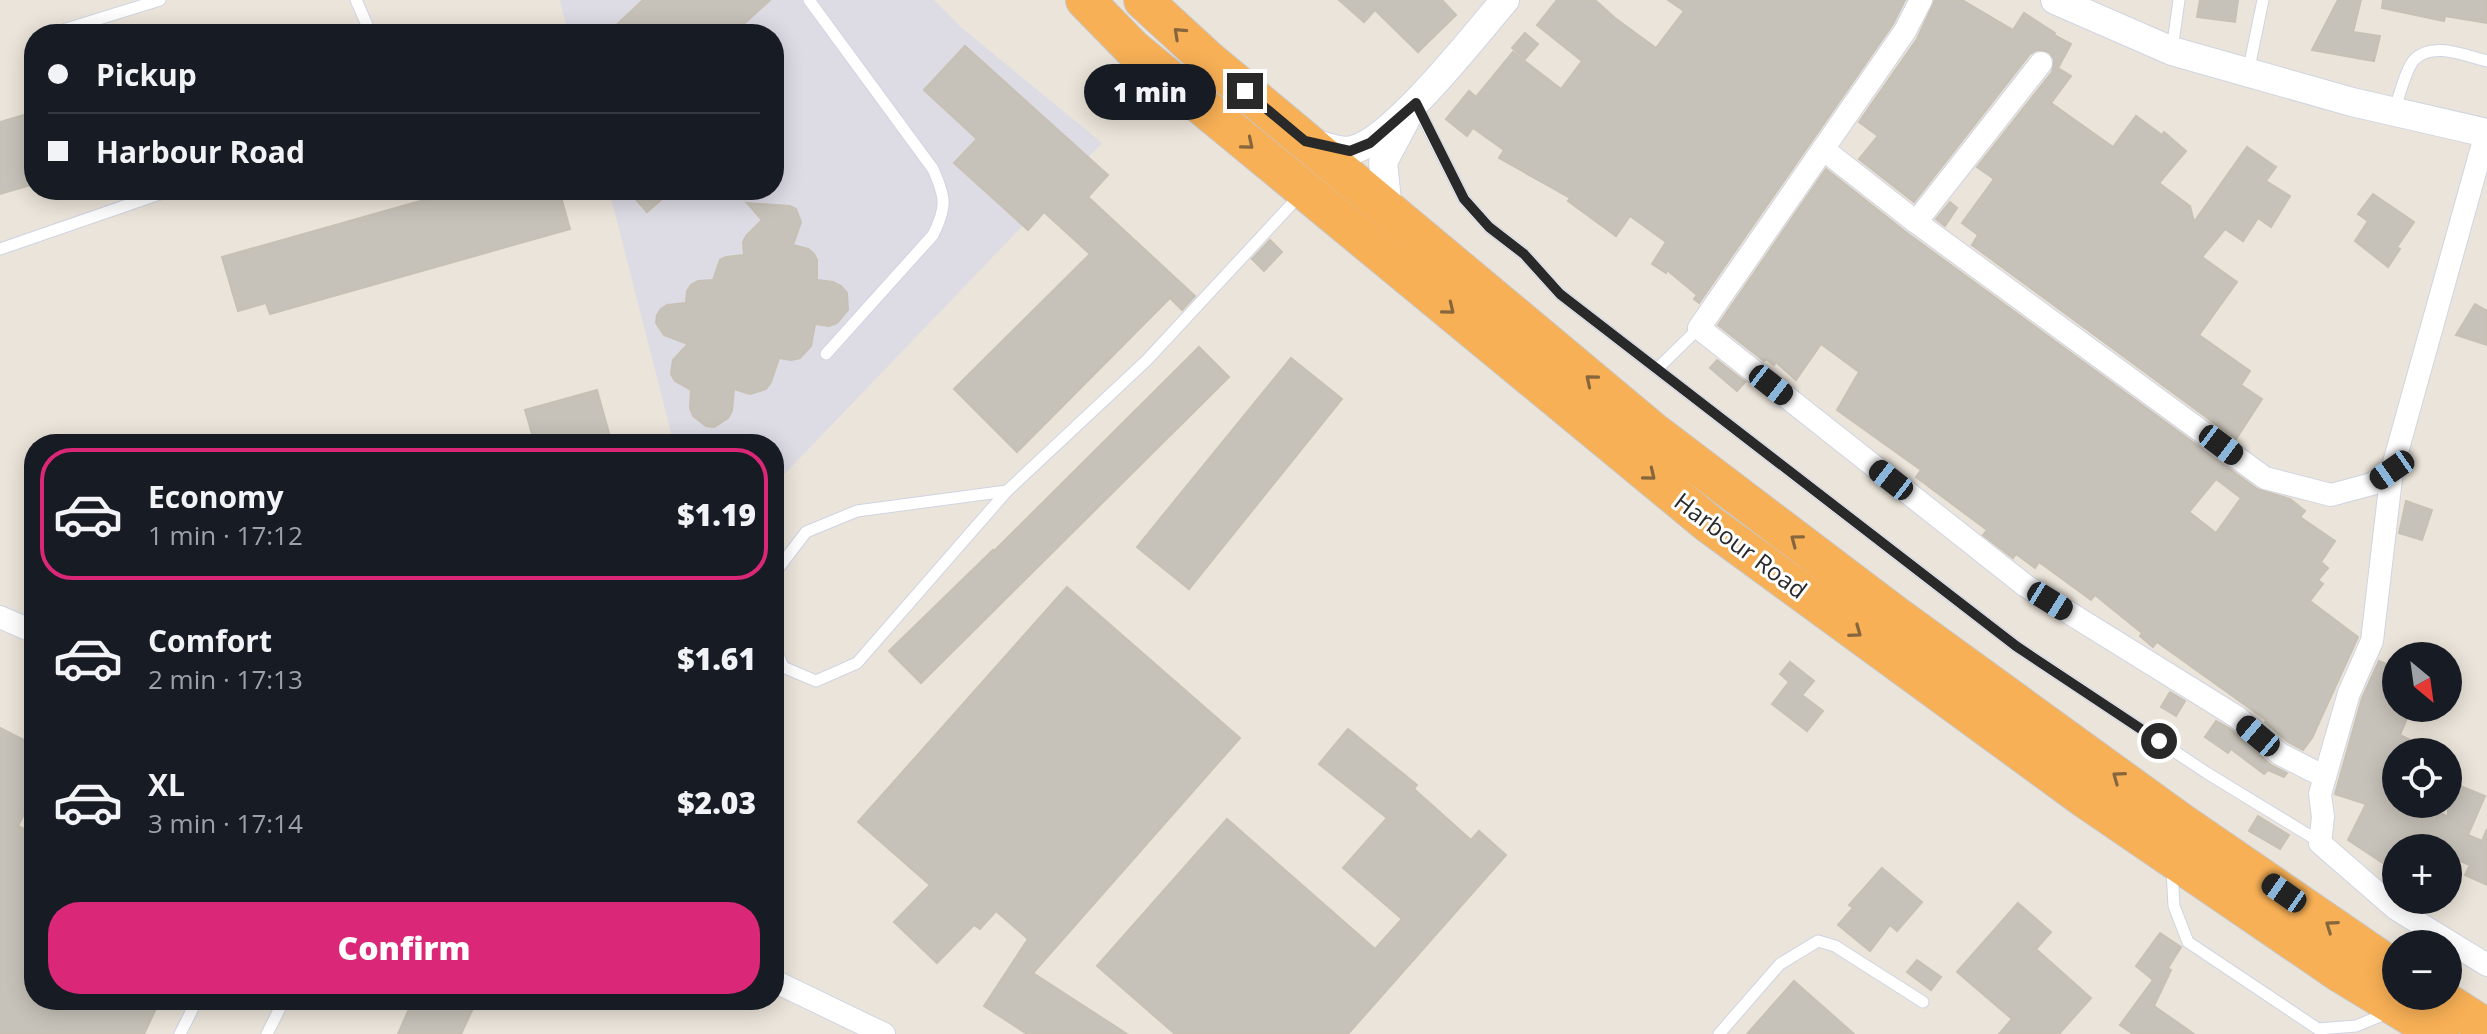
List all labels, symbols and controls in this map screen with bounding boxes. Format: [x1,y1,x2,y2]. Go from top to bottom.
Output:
one-way arrow [1174,28,1188,43]
text: Pickup [96,54,197,95]
callout: 1 min [1085,63,1217,119]
route end [1227,73,1263,109]
text: 1 min [1113,74,1187,110]
text: Harbour Road [96,131,305,172]
one-way arrow [1239,134,1253,149]
one-way arrow [1440,300,1455,314]
car [1745,361,1797,409]
one-way arrow [1586,375,1600,390]
car [2195,421,2247,469]
car [2365,446,2419,494]
car [1865,456,1917,504]
one-way arrow [1640,465,1655,480]
text: Economy [148,476,284,517]
icon: car [52,478,124,550]
street label: Harbour Road [1668,484,1814,606]
text: $1.19 [677,494,756,535]
text: 1 min · 17:12 [148,517,303,553]
one-way arrow [1790,535,1805,549]
car [2023,578,2077,624]
text: Comfort [148,620,272,661]
icon: car [52,622,124,694]
one-way arrow [1848,622,1862,637]
text: $1.61 [677,638,756,679]
north arrow [2382,642,2462,722]
map controls [2382,642,2462,1010]
text: 2 min · 17:13 [148,661,303,697]
car [2232,711,2284,761]
route start [2141,723,2177,759]
button: locate [2382,738,2462,818]
text: XL [148,764,185,805]
icon: car [52,766,124,838]
one-way arrow [2113,772,2127,787]
text: $2.03 [677,782,756,823]
text: 3 min · 17:14 [148,805,303,841]
button: + [2382,834,2462,914]
car [2257,869,2311,917]
button: Confirm [48,902,760,994]
one-way arrow [2326,921,2340,936]
button: − [2382,930,2462,1010]

